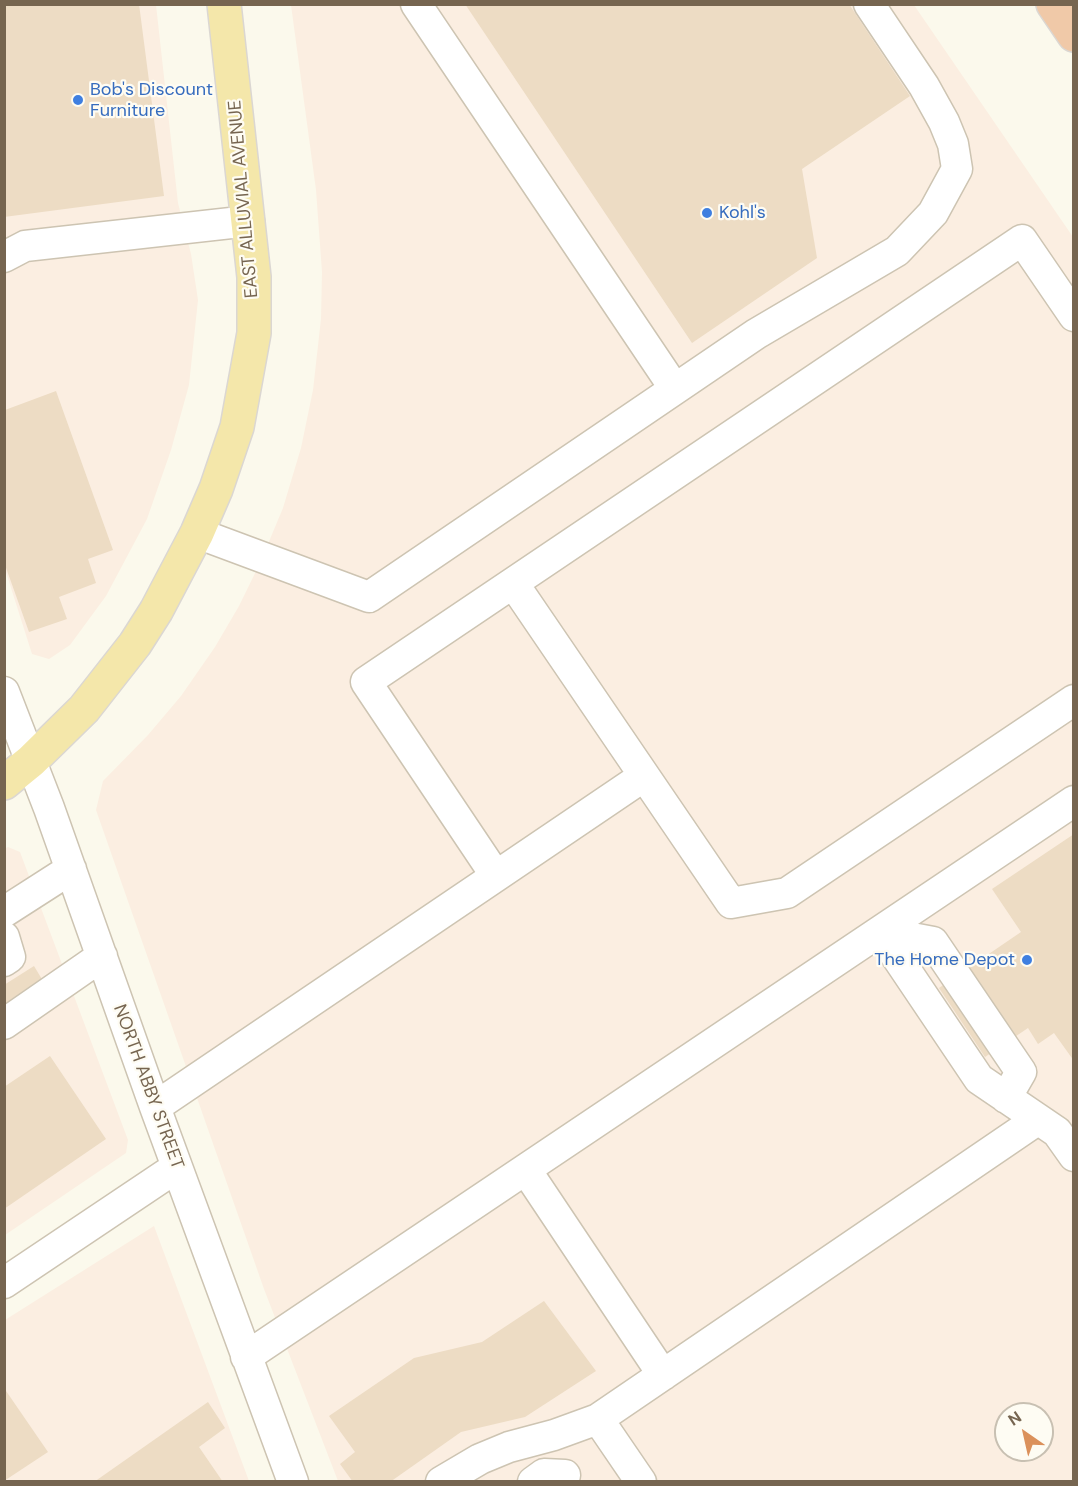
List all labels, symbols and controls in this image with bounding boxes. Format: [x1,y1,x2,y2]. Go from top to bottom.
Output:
place label: Bob's Discount Furniture [90,79,213,122]
marker: Bob's Discount Furniture [71,93,85,107]
street label: EAST ALLUVIAL AVENUE [225,99,263,299]
place label: Kohl's [719,202,766,224]
marker: Kohl's [700,206,714,220]
place label: The Home Depot [874,949,1015,971]
marker: The Home Depot [1020,953,1034,967]
street label: NORTH ABBY STREET [108,1002,188,1172]
north arrow [994,1402,1054,1462]
text: N [1004,1406,1025,1430]

